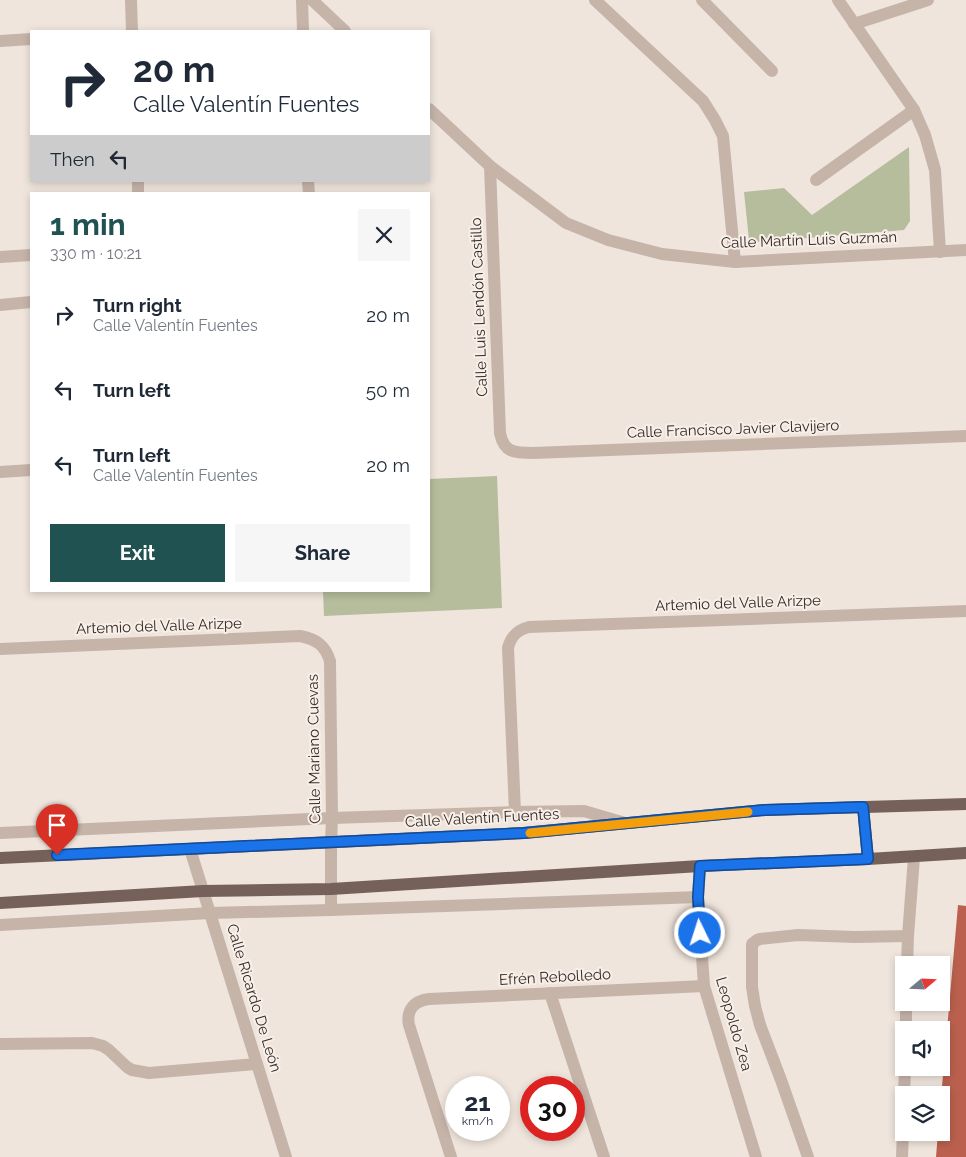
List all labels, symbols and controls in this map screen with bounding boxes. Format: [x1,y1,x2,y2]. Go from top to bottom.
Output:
text: 20 m [133,49,215,90]
icon: right [50,50,115,115]
text: Calle Valentín Fuentes [133,91,359,117]
icon: left [105,145,133,173]
text: Then [50,148,95,170]
text: 1 min [50,207,126,242]
button: close [358,209,410,261]
street label: Calle Luis Lendón Castillo [467,217,491,397]
street label: Calle Martín Luis Guzmán [721,228,897,252]
text: 330 m · 10:21 [50,244,142,263]
text: Turn right [93,294,182,316]
icon: right [50,301,78,329]
text: 20 m [366,304,410,326]
text: Calle Valentín Fuentes [93,316,258,335]
icon: left [50,376,78,404]
text: Turn left [93,379,170,401]
text: 50 m [366,379,410,401]
street label: Calle Francisco Javier Clavijero [627,416,840,442]
text: Turn left [93,444,170,466]
icon: left [50,451,78,479]
text: 20 m [366,454,410,476]
text: Calle Valentín Fuentes [93,466,258,485]
button: Exit [50,524,225,582]
button: Share [235,524,410,582]
street label: Artemio del Valle Arizpe [655,591,821,615]
street label: Artemio del Valle Arizpe [76,614,242,638]
street label: Calle Mariano Cuevas [304,674,324,824]
pin [36,804,78,855]
street label: Calle Valentín Fuentes [404,805,560,831]
icon: arrive [43,811,71,839]
position arrow [673,906,725,958]
street label: Calle Ricardo De León [223,922,285,1074]
north arrow [895,956,950,1011]
map controls [895,956,950,1141]
street label: Efrén Rebolledo [499,965,612,989]
street label: Leopoldo Zea [712,975,756,1073]
button: sound [895,1021,950,1076]
speed limit sign: 30 [520,1076,585,1141]
button: layers [895,1086,950,1141]
text: 21 [464,1087,491,1117]
text: km/h [462,1114,493,1128]

